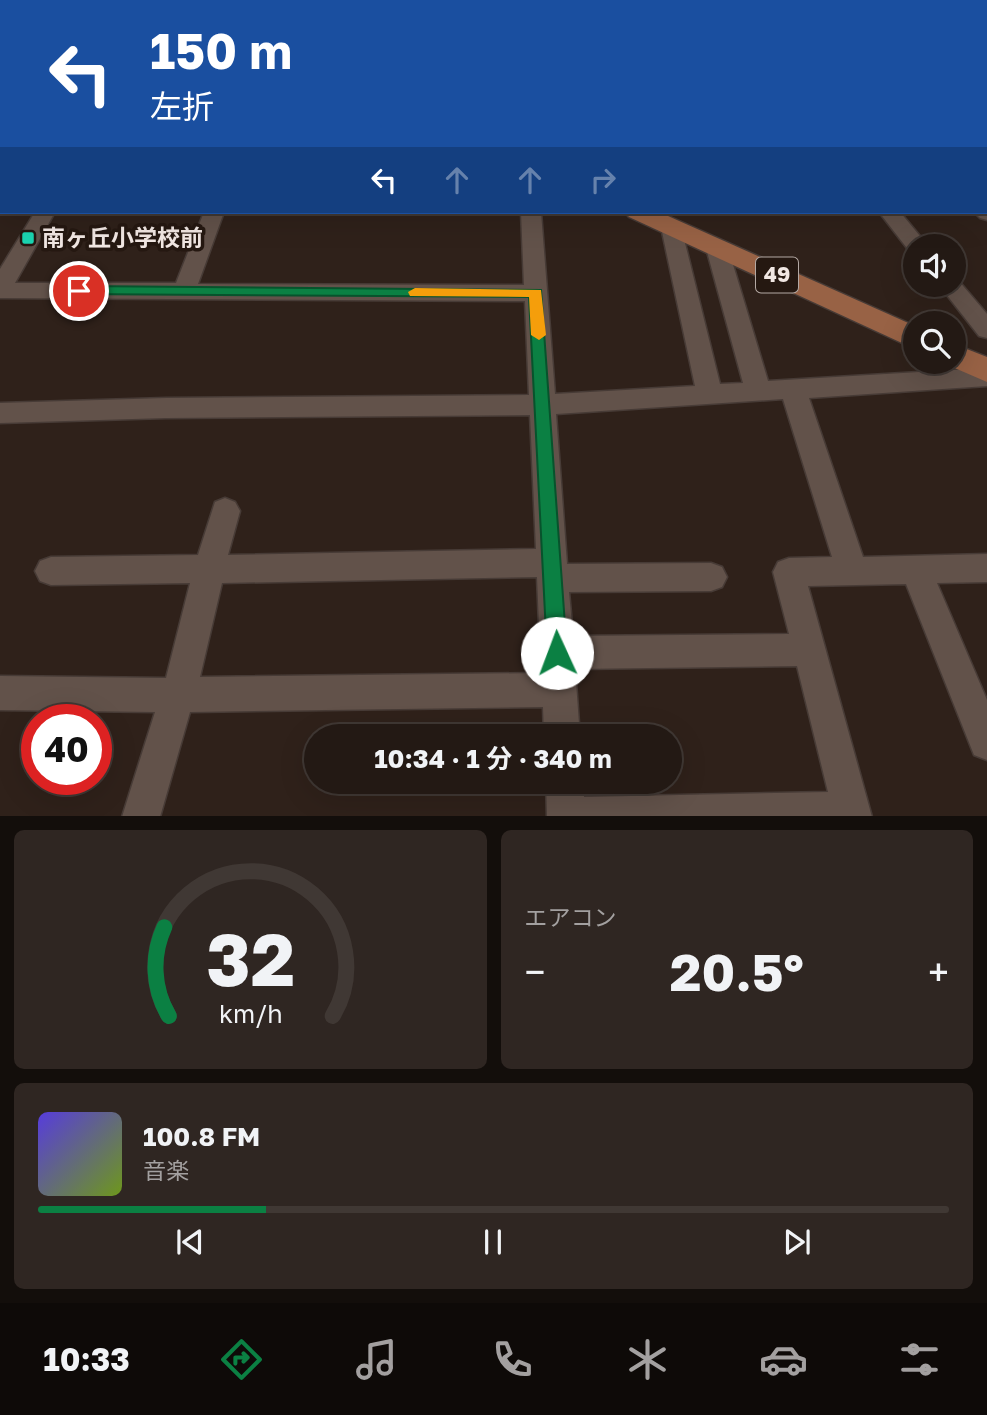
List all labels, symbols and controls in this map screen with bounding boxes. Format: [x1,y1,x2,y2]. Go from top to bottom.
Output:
text: 150 m [150,21,292,80]
icon: left [35,28,126,119]
text: 左折 [150,87,214,125]
icon: left [365,161,403,199]
icon: ahead [438,161,476,199]
icon: ahead [511,161,549,199]
icon: right [584,161,622,199]
place label: 南ヶ丘小学校前 [42,223,203,251]
marker: 南ヶ丘小学校前 [20,230,36,246]
map controls [903,234,966,374]
button: sound [903,234,966,297]
road number: 49 [756,258,798,292]
pin [49,261,109,321]
icon: arrive [60,272,98,310]
button: search [903,311,966,374]
position arrow [520,616,594,690]
speed limit sign: 40 [21,704,112,795]
text: 10:34 · 1 分 · 340 m [374,743,612,774]
text: エアコン [525,903,617,931]
text: 32 [206,915,295,1002]
text: 20.5° [670,940,804,1002]
text: − [525,949,545,994]
text: + [928,949,949,994]
text: km/h [218,997,282,1028]
text: 100.8 FM [143,1121,260,1152]
text: 音楽 [143,1156,189,1184]
icon: previous [171,1223,209,1261]
icon: pause [474,1223,512,1261]
icon: next [778,1223,816,1261]
icon: directions [217,1335,266,1384]
icon: music [352,1335,401,1384]
icon: phone [488,1335,537,1384]
icon: climate [623,1335,672,1384]
icon: car [759,1335,808,1384]
icon: filters [895,1335,944,1384]
text: 10:33 [43,1340,130,1378]

